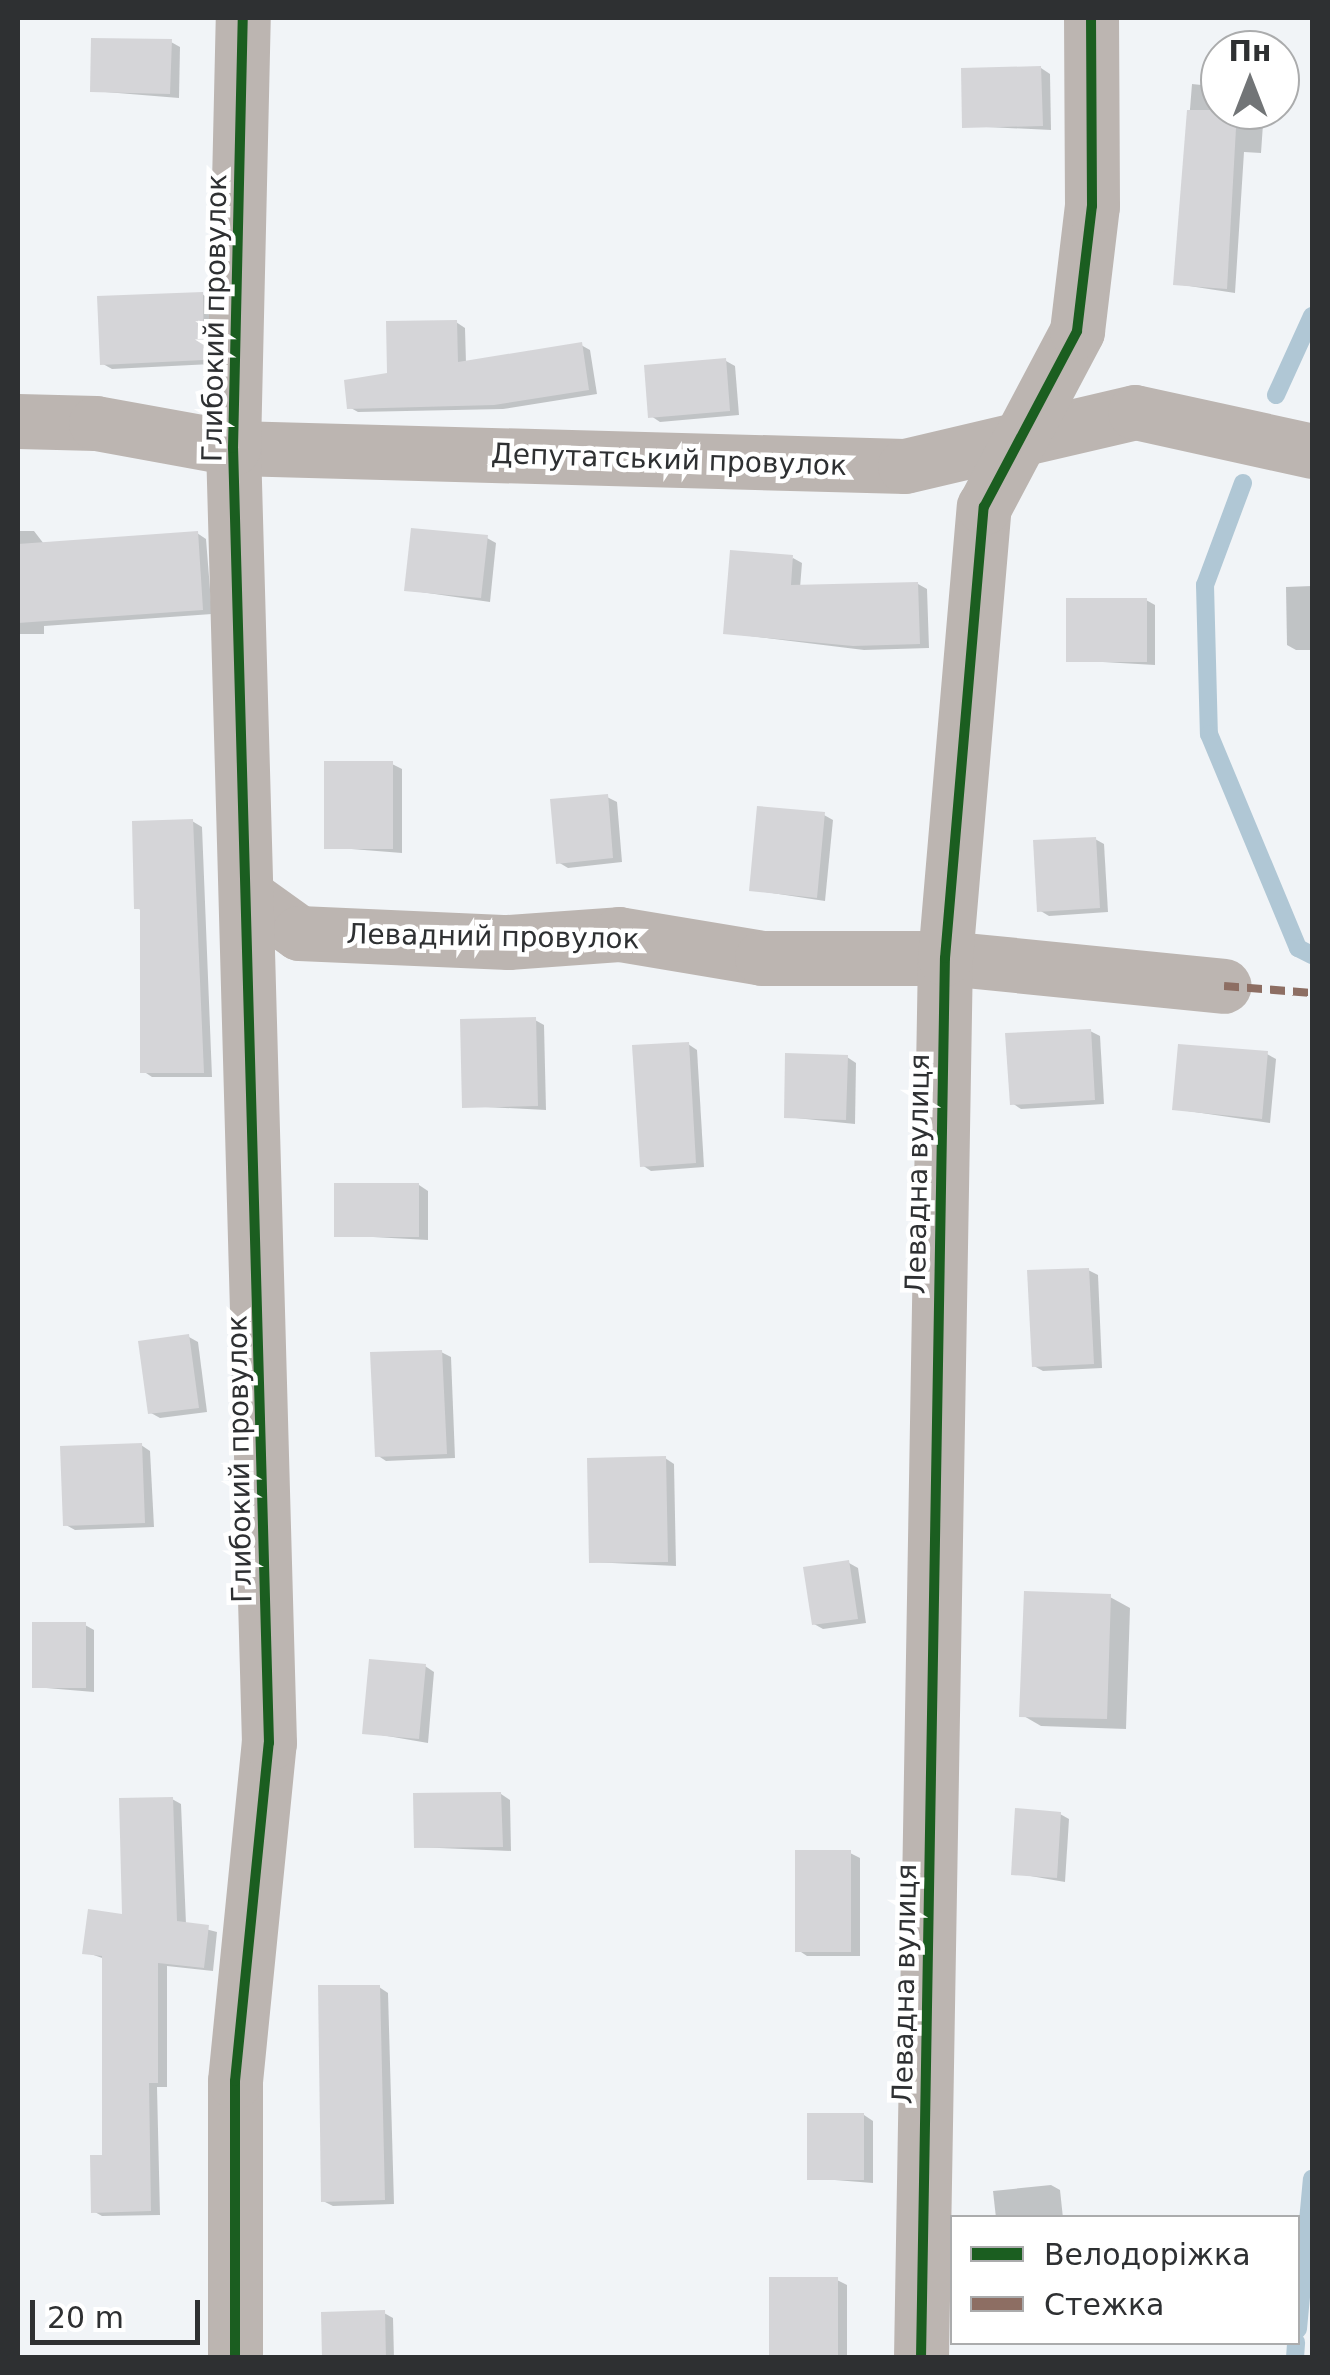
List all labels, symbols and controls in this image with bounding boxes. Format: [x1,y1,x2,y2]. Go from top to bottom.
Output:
north arrow [1200,30,1300,130]
text: Пн [1229,35,1271,68]
street label: Глибокий провулок [196,174,234,462]
street label: Депутатський провулок [490,437,848,483]
street label: Левадний провулок [346,918,640,956]
street label: Левадна вулиця [899,1053,937,1295]
street label: Глибокий провулок [221,1315,259,1603]
street label: Левадна вулиця [886,1863,924,2105]
legend [950,2215,1300,2345]
text: Велодоріжка [1044,2237,1251,2272]
scale bar [35,2280,205,2342]
text: Стежка [1044,2287,1164,2322]
text: 20 m [47,2300,124,2335]

